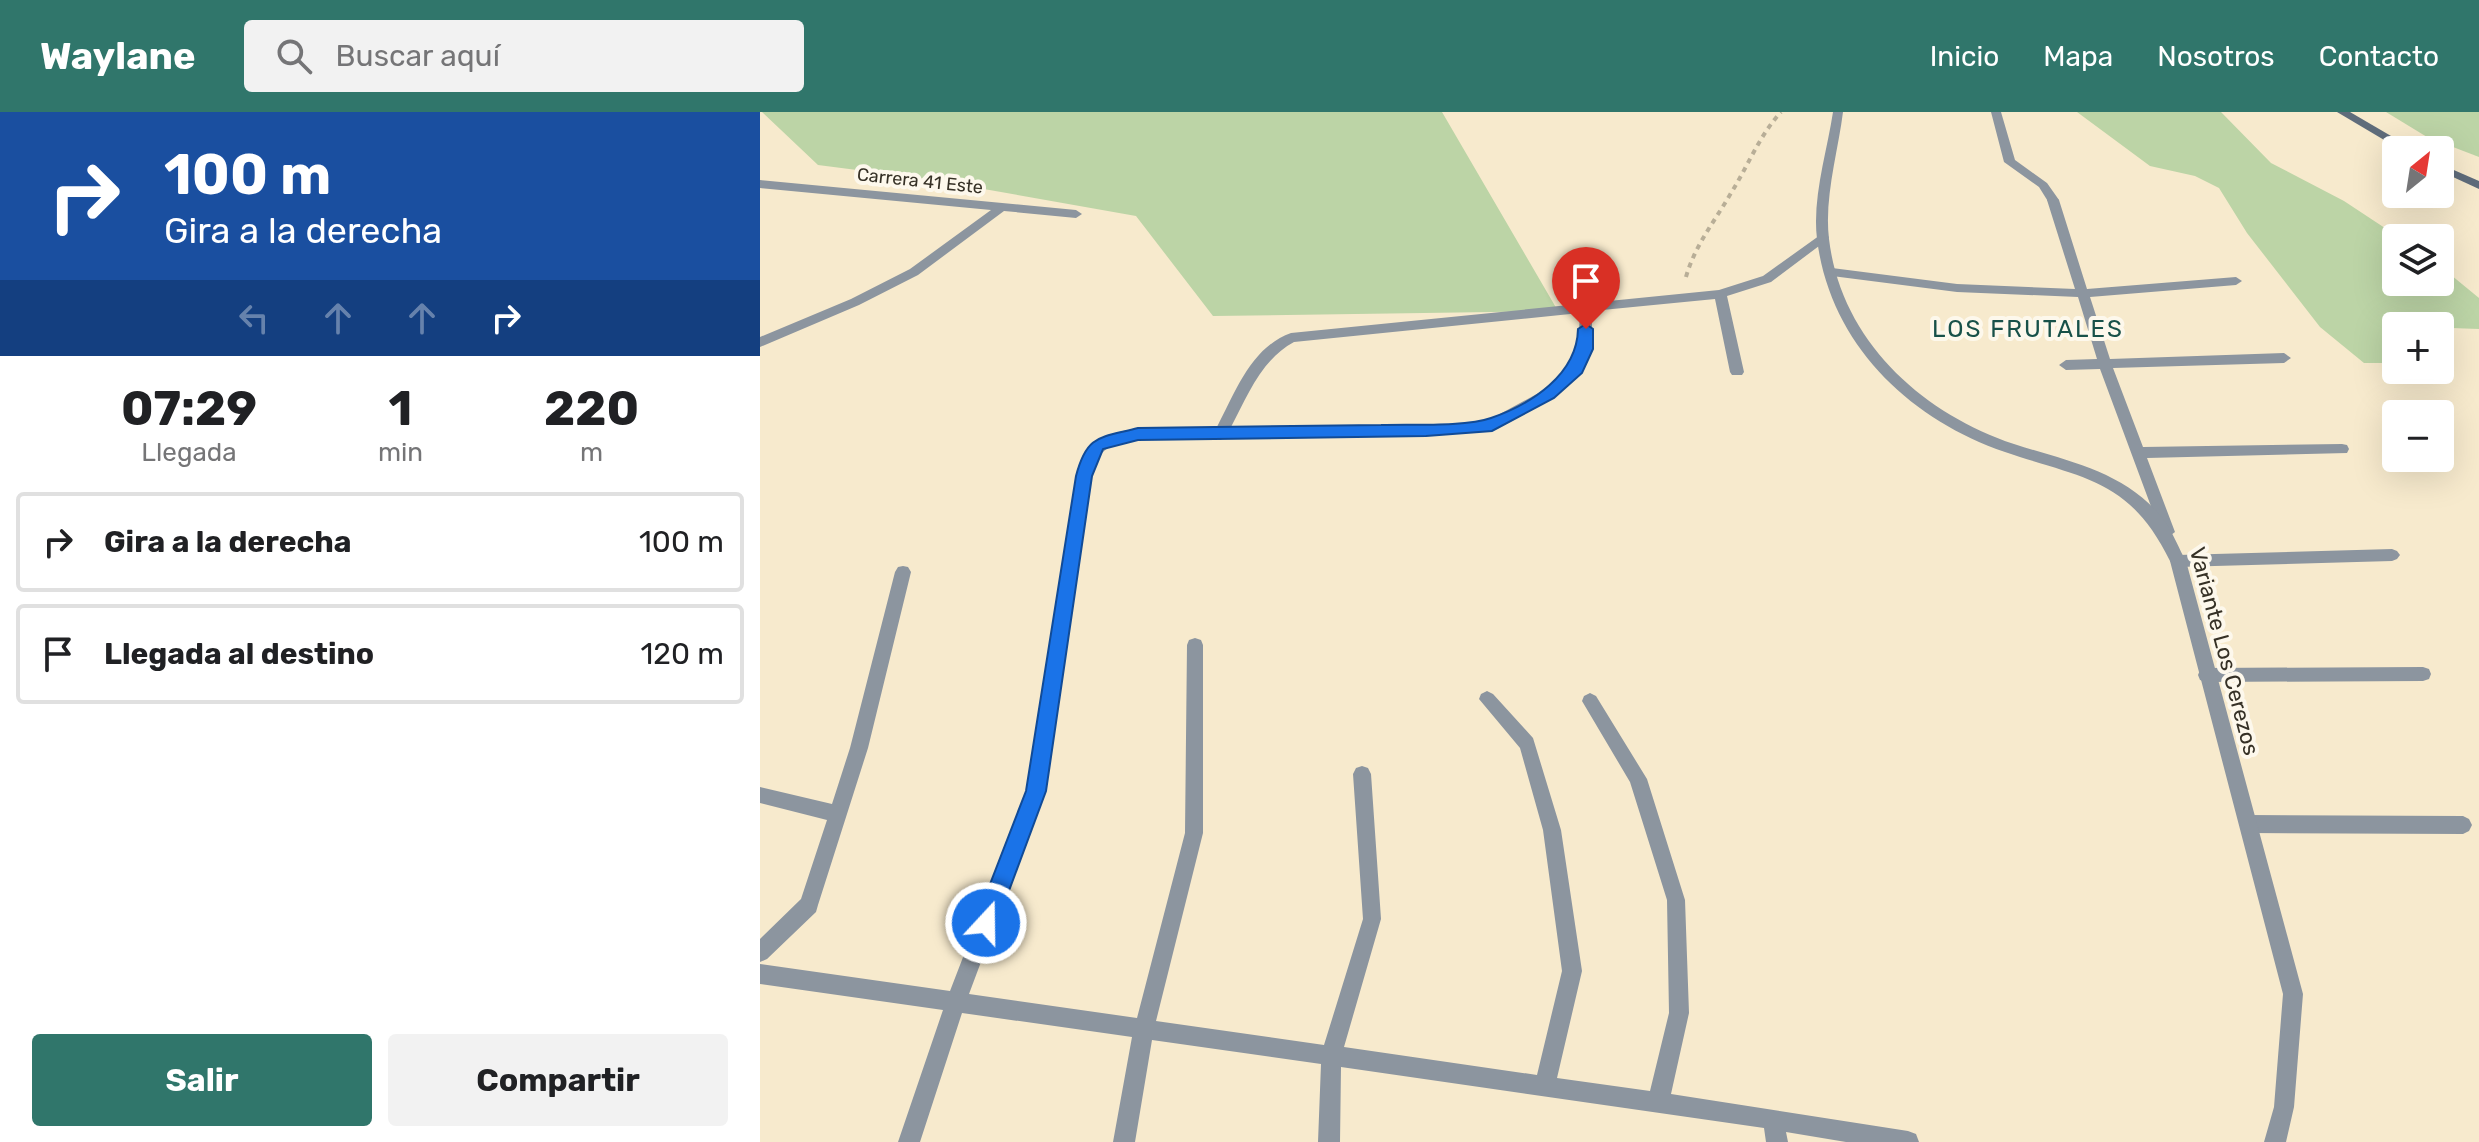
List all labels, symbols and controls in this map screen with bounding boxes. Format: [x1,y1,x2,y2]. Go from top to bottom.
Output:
search box [244,20,804,92]
text: Waylane [40,33,196,79]
icon: search [272,34,316,78]
text: Buscar aquí [336,38,500,74]
text: Inicio [1930,40,1999,73]
text: Mapa [2043,40,2113,73]
text: Nosotros [2157,40,2275,73]
text: Contacto [2319,40,2439,73]
north arrow [2382,136,2454,208]
map controls [2382,136,2454,472]
text: 100 m [164,142,331,208]
icon: right [32,144,136,248]
street label: Carrera 41 Este [856,163,984,199]
text: Gira a la derecha [164,209,442,252]
button: layers [2382,224,2454,296]
pin [1552,247,1620,329]
icon: arrive [1564,259,1608,303]
icon: left [232,296,276,340]
icon: ahead [316,296,360,340]
icon: ahead [400,296,444,340]
icon: right [484,296,528,340]
button: + [2382,312,2454,384]
district label: LOS FRUTALES [1932,315,2124,343]
text: 07:29 [121,380,257,437]
text: 1 [389,380,412,437]
text: 220 [544,380,639,437]
button: − [2382,400,2454,472]
text: Llegada [141,437,237,468]
text: min [378,437,423,468]
text: m [580,437,603,468]
icon: right [36,520,80,564]
text: Gira a la derecha [104,524,351,560]
text: 100 m [639,524,724,560]
street label: Variante Los Cerezos [2184,544,2265,758]
icon: arrive [36,632,80,676]
text: Llegada al destino [104,636,374,672]
text: 120 m [640,636,724,672]
position arrow [944,881,1028,965]
button: Salir [32,1034,372,1126]
button: Compartir [388,1034,728,1126]

